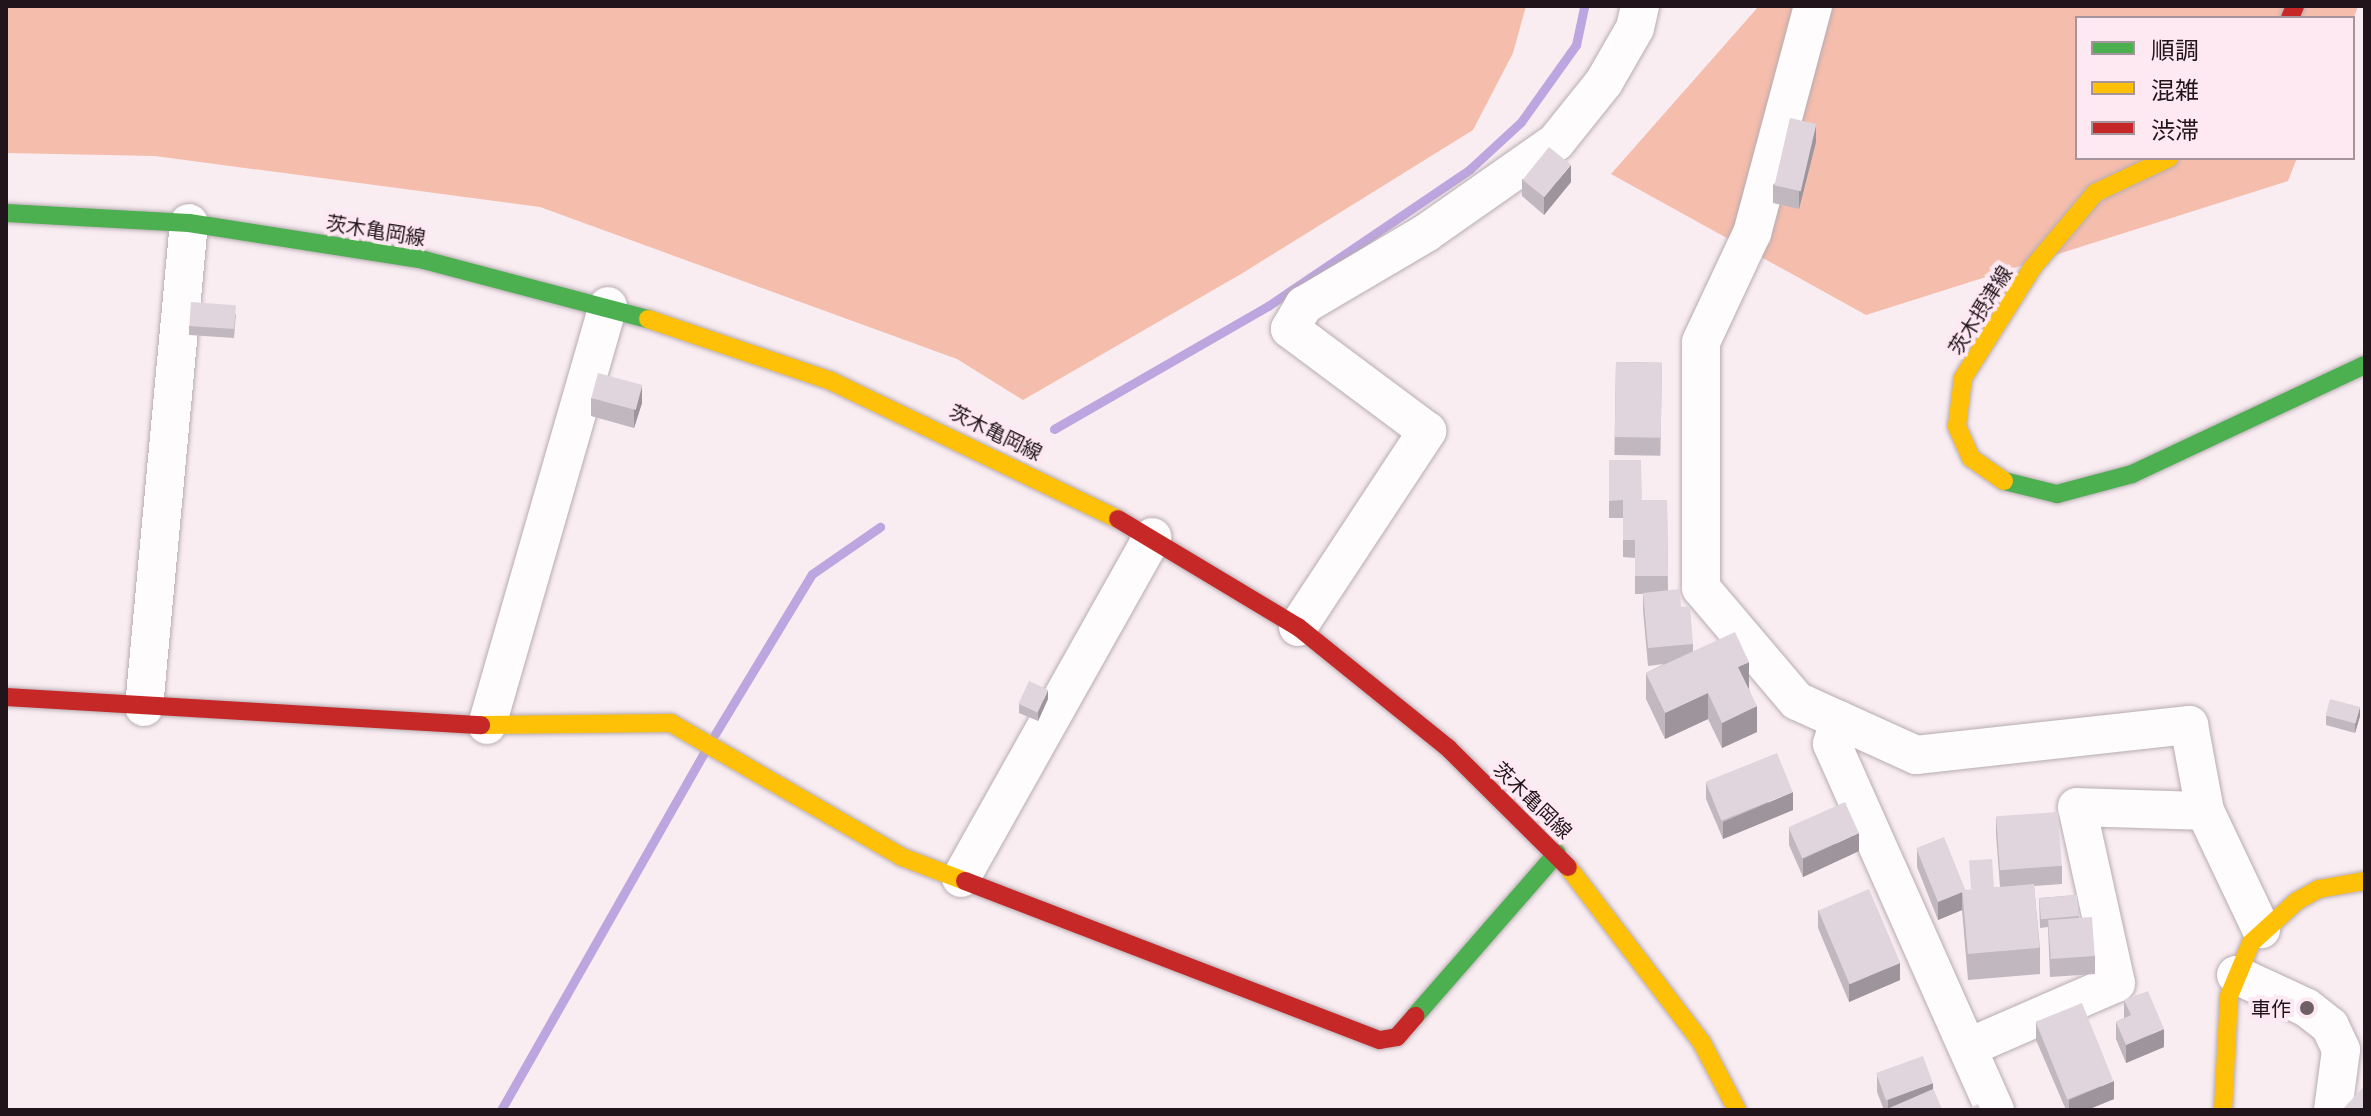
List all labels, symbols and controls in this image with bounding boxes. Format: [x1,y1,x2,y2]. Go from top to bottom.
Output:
legend [2075,16,2355,160]
text: 順調 [2151,35,2199,65]
text: 混雑 [2151,75,2199,105]
text: 渋滞 [2151,115,2199,145]
street label: 茨木亀岡線 [325,210,427,250]
street label: 茨木摂津線 [1943,261,2017,359]
street label: 茨木亀岡線 [946,399,1046,465]
street label: 茨木亀岡線 [1489,757,1577,843]
place label: 車作 [2251,996,2291,1020]
marker: 車作 [2298,999,2316,1017]

